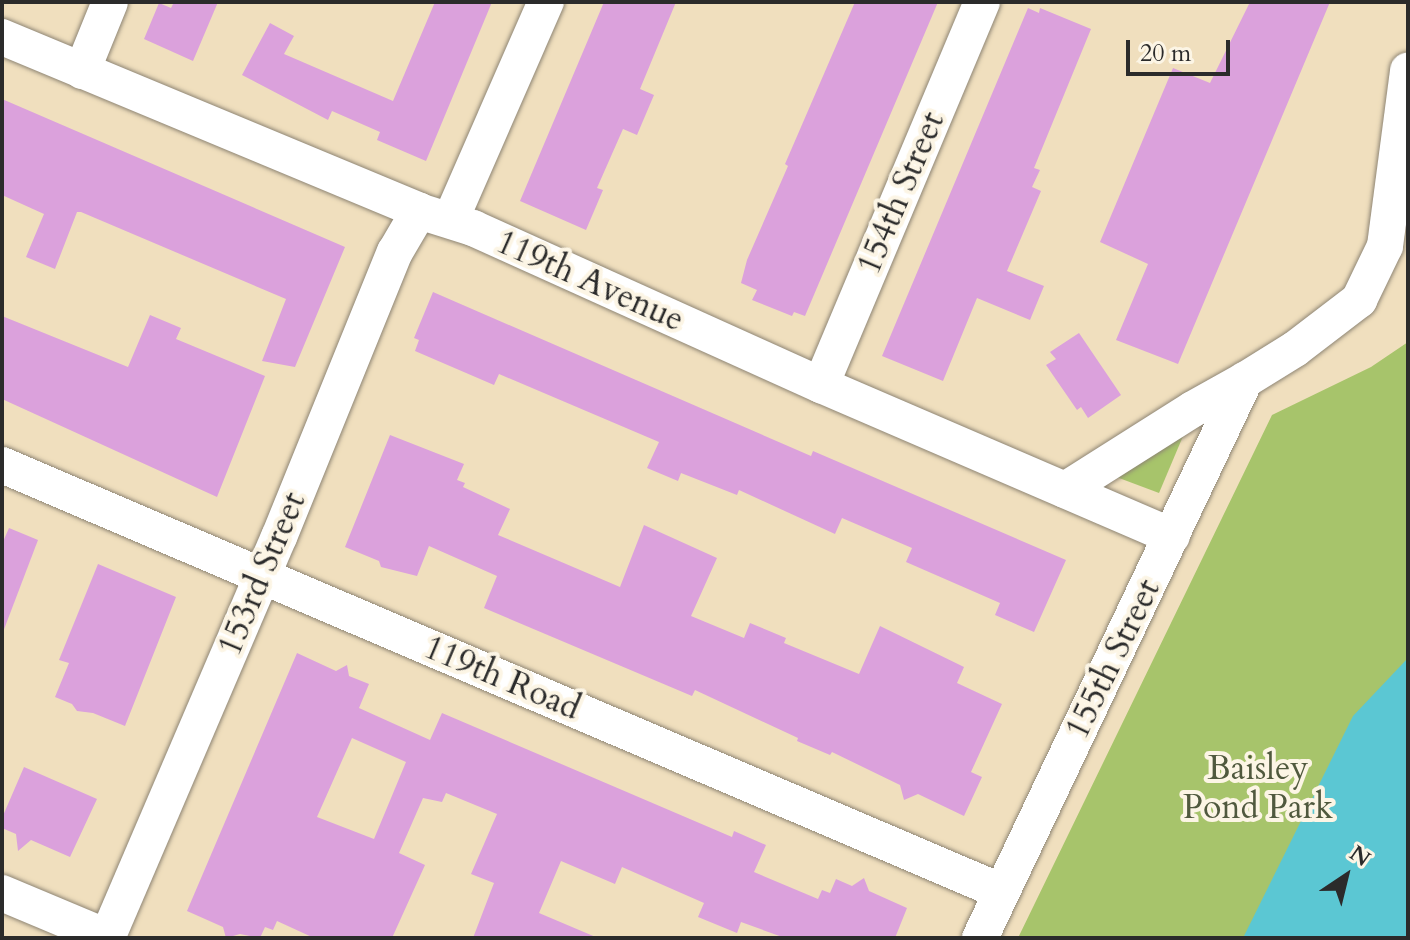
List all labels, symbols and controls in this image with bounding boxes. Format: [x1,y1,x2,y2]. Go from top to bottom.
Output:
scale bar [1130,24,1234,74]
text: 20 m [1140,37,1191,70]
street label: 154th Street [849,106,953,280]
street label: 119th Avenue [490,221,690,341]
street label: 153rd Street [209,486,315,662]
street label: 155th Street [1057,573,1169,745]
street label: 119th Road [418,627,586,729]
park label: Baisley Pond Park [1183,748,1333,828]
north arrow [1306,836,1386,916]
text: N [1343,839,1376,874]

